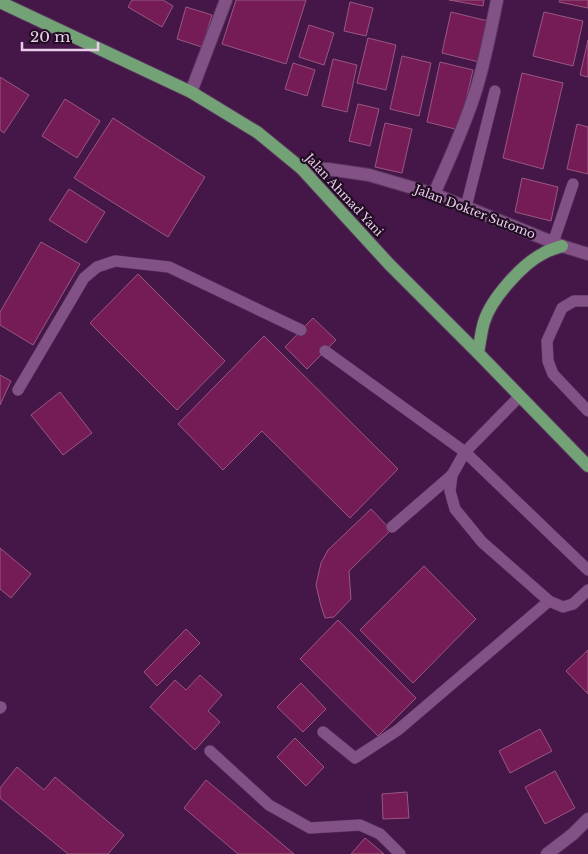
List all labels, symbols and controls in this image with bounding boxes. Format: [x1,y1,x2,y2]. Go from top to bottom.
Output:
scale bar [22,20,99,52]
text: 20 m [30,27,70,46]
street label: Jalan Ahmad Yani [301,149,387,239]
street label: Jalan Dokter Sutomo [411,181,538,242]

